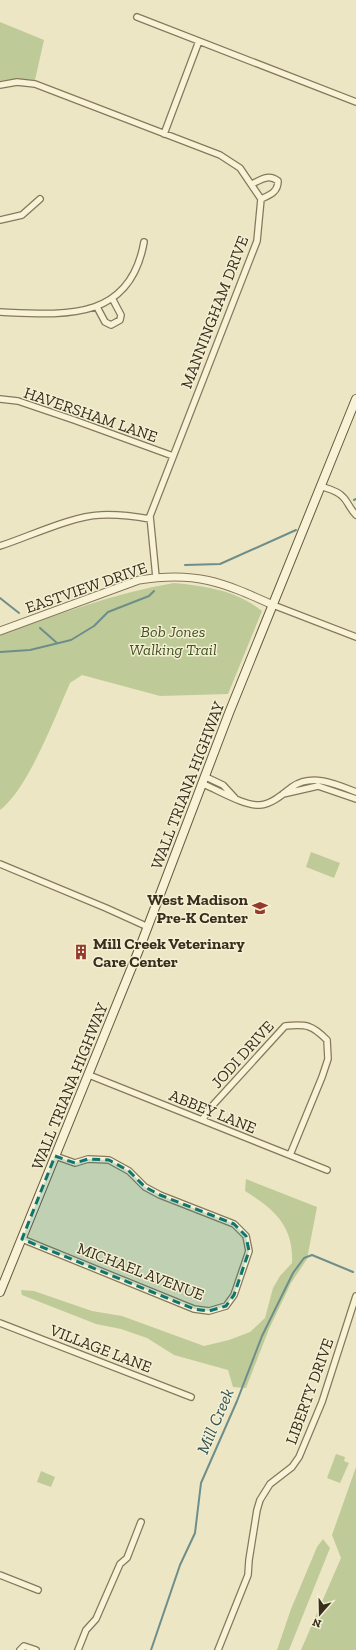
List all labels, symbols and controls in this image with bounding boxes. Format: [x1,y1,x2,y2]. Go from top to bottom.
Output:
street label: MANNINGHAM DRIVE [177,233,252,391]
street label: HAVERSHAM LANE [22,383,160,446]
street label: EASTVIEW DRIVE [23,558,149,617]
park label: Bob Jones Walking Trail [129,622,217,659]
street label: WALL TRIANA HIGHWAY [147,698,228,872]
place label: West Madison Pre-K Center [147,890,248,927]
school or university icon: West Madison Pre-K Center [251,899,269,917]
place label: Mill Creek Veterinary Care Center [93,934,245,971]
building icon: Mill Creek Veterinary Care Center [72,943,90,961]
street label: WALL TRIANA HIGHWAY [27,1000,112,1172]
street label: JODI DRIVE [207,1017,278,1092]
street label: ABBEY LANE [166,1085,259,1138]
street label: MICHAEL AVENUE [75,1238,207,1304]
street label: VILLAGE LANE [46,1320,154,1377]
street label: LIBERTY DRIVE [281,1336,337,1447]
water label: Mill Creek [192,1385,238,1457]
north arrow [300,1594,340,1634]
text: N [310,1615,323,1630]

